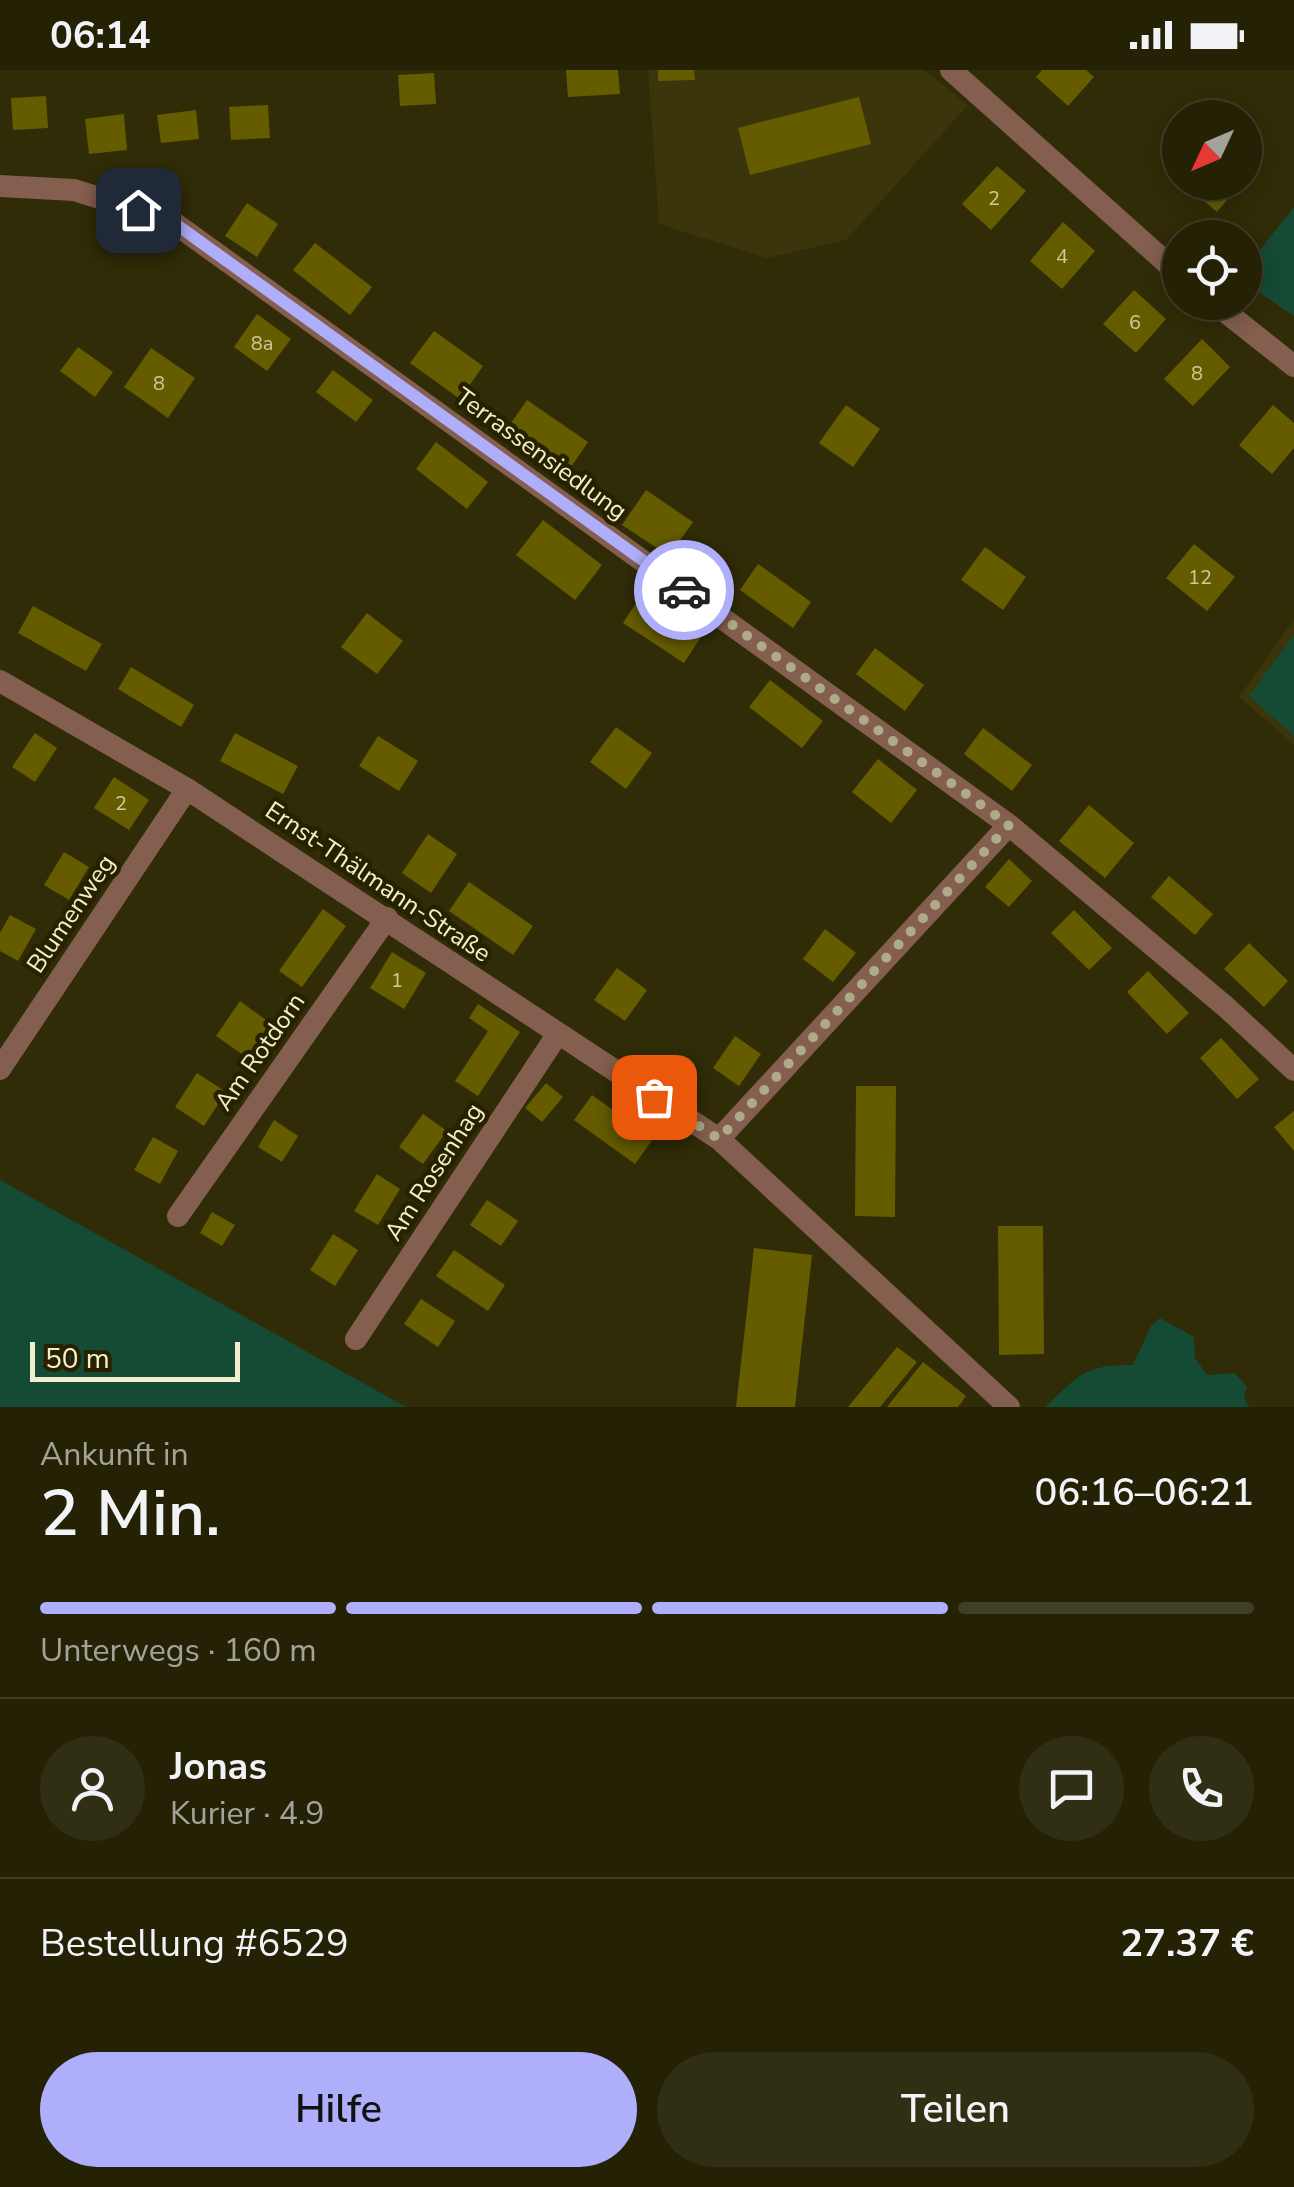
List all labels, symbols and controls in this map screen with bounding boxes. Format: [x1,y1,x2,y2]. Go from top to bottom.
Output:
text: 06:14 [50,10,151,61]
north arrow [1162,100,1262,200]
map controls [1162,100,1262,320]
pin [96,168,181,253]
icon: home [111,183,166,238]
house number: 2 [988,185,1000,212]
button: locate [1162,220,1262,320]
house number: 4 [1056,243,1068,270]
house number: 6 [1129,309,1141,336]
house number: 8a [251,330,273,357]
house number: 8 [1191,360,1203,387]
house number: 8 [153,370,165,397]
street label: Terrassensiedlung [448,380,634,528]
courier [634,540,734,640]
icon: car [657,563,712,618]
house number: 12 [1188,564,1212,591]
house number: 2 [115,790,127,817]
street label: Ernst-Thälmann-Straße [258,794,498,970]
street label: Blumenweg [19,848,123,980]
house number: 1 [391,967,403,994]
street label: Am Rotdorn [207,986,313,1118]
pin [612,1055,697,1140]
icon: bag [627,1070,682,1125]
street label: Am Rosenhag [377,1096,491,1248]
scale bar [30,1337,240,1382]
text: 50 m [45,1340,110,1378]
text: Ankunft in [40,1433,189,1476]
text: 06:16–06:21 [1035,1467,1254,1518]
text: 2 Min. [40,1469,221,1558]
text: Unterwegs · 160 m [40,1629,317,1672]
button: person [40,1736,145,1841]
button: chat [1019,1736,1124,1841]
button: phone [1149,1736,1254,1841]
text: Jonas [170,1741,267,1792]
text: Kurier · 4.9 [170,1792,324,1835]
text: Bestellung #6529 [40,1918,349,1969]
text: 27.37 € [1120,1918,1254,1969]
button: Hilfe [40,2052,637,2167]
button: Teilen [657,2052,1254,2167]

